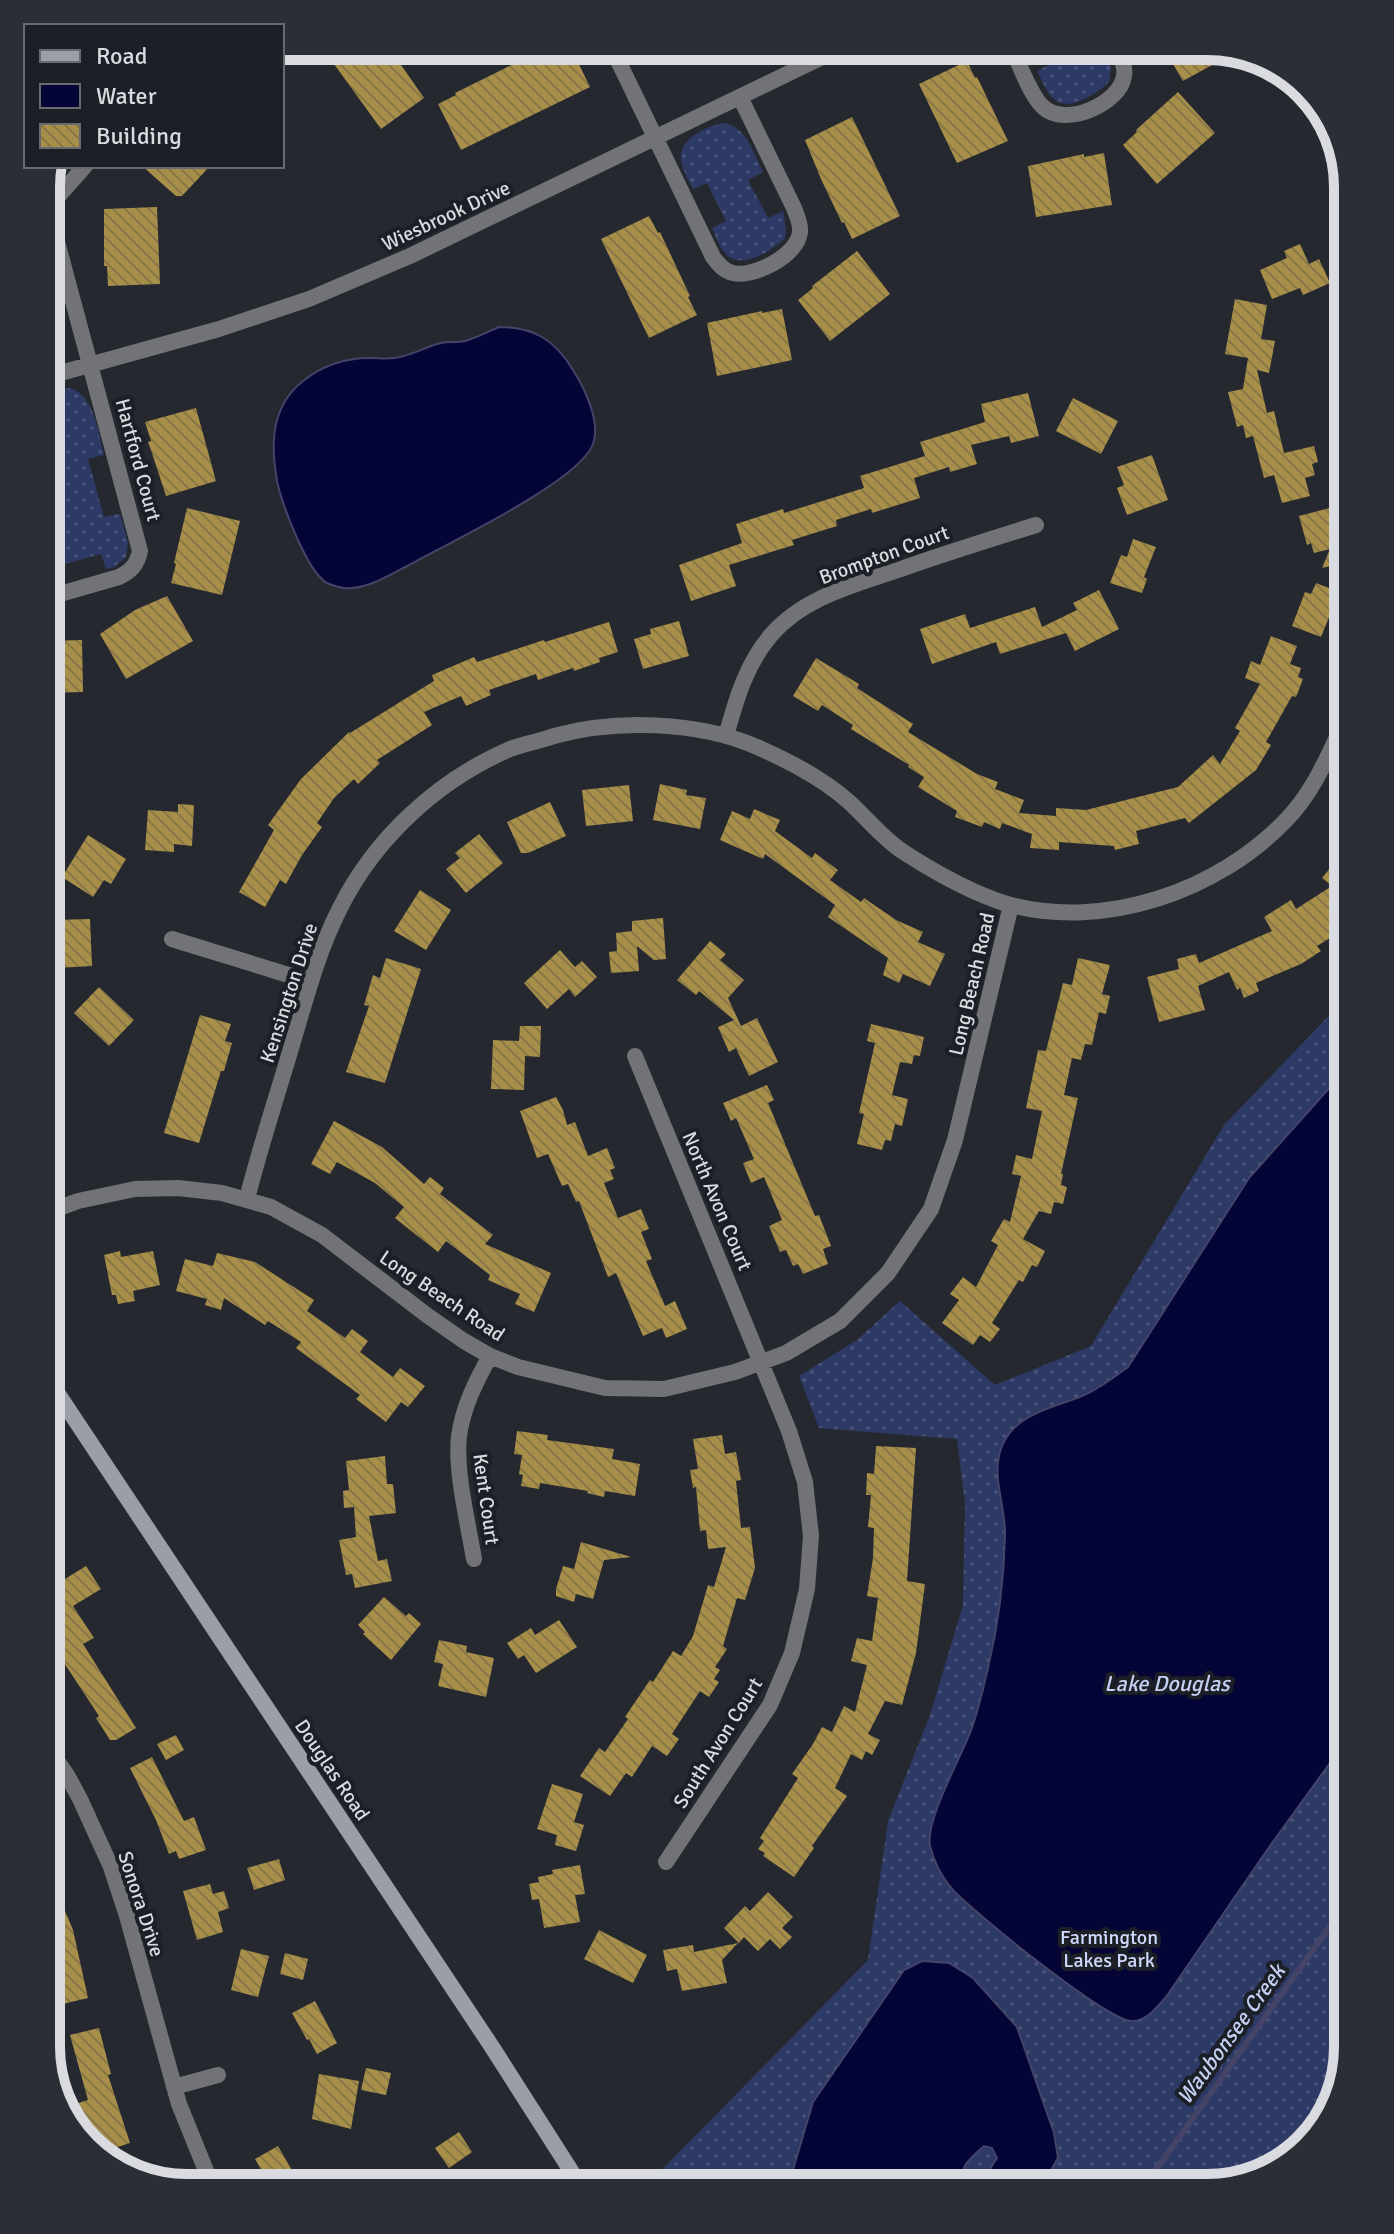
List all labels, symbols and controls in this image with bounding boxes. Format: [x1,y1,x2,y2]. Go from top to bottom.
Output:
legend [24,24,284,168]
text: Road [96,41,147,71]
text: Water [96,81,157,111]
text: Building [96,121,182,151]
street label: Wiesbrook Drive [378,175,514,257]
street label: Hartford Court [110,396,166,524]
street label: Brompton Court [816,520,952,590]
street label: Long Beach Road [943,910,1001,1058]
street label: Kensington Drive [255,920,323,1066]
street label: North Avon Court [676,1128,758,1274]
street label: Long Beach Road [375,1245,509,1347]
street label: Kent Court [467,1452,505,1546]
water label: Lake Douglas [1104,1670,1232,1697]
street label: South Avon Court [668,1673,768,1813]
street label: Douglas Road [289,1715,375,1825]
street label: Sonora Drive [112,1848,170,1960]
park label: Farmington Lakes Park [1060,1925,1158,1973]
water label: Waubonsee Creek [1171,1957,1292,2109]

